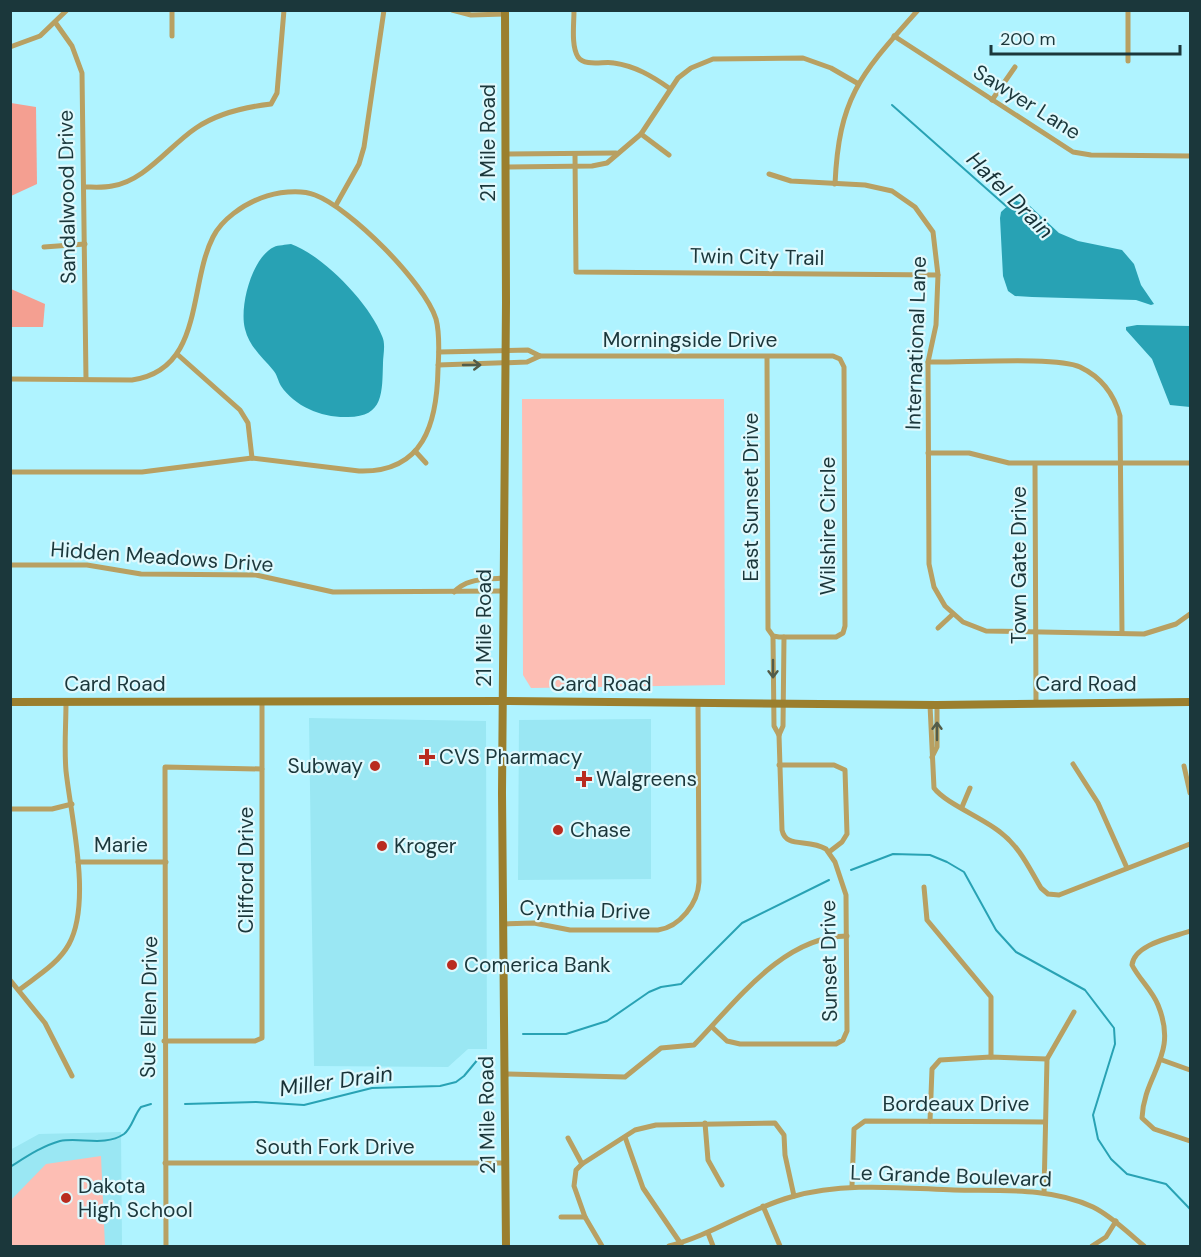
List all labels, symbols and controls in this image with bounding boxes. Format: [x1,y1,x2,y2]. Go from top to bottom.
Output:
scale bar [991,18,1180,56]
text: 200 m [1000,27,1056,51]
street label: Sawyer Lane [968,58,1086,146]
street label: 21 Mile Road [474,84,502,202]
street label: Sandalwood Drive [51,110,83,284]
water label: Hafel Drain [960,145,1060,245]
street label: Twin City Trail [690,242,824,272]
street label: International Lane [899,256,933,430]
street label: Morningside Drive [603,326,777,354]
one-way arrow [461,359,481,371]
street label: East Sunset Drive [737,412,765,582]
street label: Wilshire Circle [814,457,842,595]
street label: Town Gate Drive [1005,486,1033,644]
street label: Hidden Meadows Drive [50,535,274,579]
street label: 21 Mile Road [470,569,498,687]
one-way arrow [767,659,779,679]
street label: Card Road [64,670,166,698]
street label: Card Road [550,670,652,698]
street label: Card Road [1035,670,1137,698]
one-way arrow [931,722,943,742]
place label: CVS Pharmacy [439,743,583,771]
marker: CVS Pharmacy [420,750,434,764]
place label: Subway [288,752,363,780]
marker: Subway [368,759,382,773]
place label: Walgreens [596,765,697,793]
marker: Walgreens [577,772,591,786]
street label: Clifford Drive [232,806,260,933]
place label: Chase [570,816,631,844]
marker: Chase [551,823,565,837]
street label: Marie [94,831,148,859]
place label: Kroger [394,832,457,860]
marker: Kroger [375,839,389,853]
street label: Cynthia Drive [519,894,651,926]
street label: Sunset Drive [814,900,844,1022]
street label: Sue Ellen Drive [134,936,164,1078]
place label: Comerica Bank [464,951,611,979]
marker: Comerica Bank [445,958,459,972]
street label: 21 Mile Road [472,1056,502,1174]
water label: Miller Drain [278,1059,394,1103]
street label: Bordeaux Drive [883,1090,1029,1118]
street label: South Fork Drive [255,1133,415,1161]
street label: Le Grande Boulevard [850,1158,1052,1194]
place label: Dakota High School [78,1172,193,1224]
marker: Dakota High School [59,1191,73,1205]

